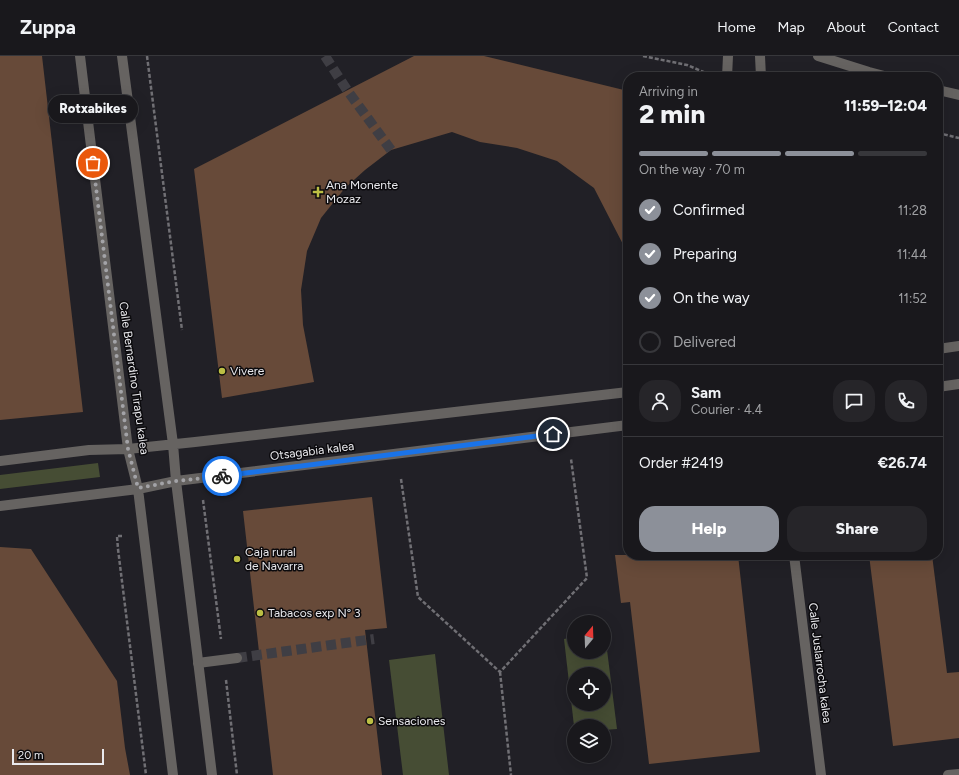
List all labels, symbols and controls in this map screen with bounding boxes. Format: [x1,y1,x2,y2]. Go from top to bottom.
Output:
text: Zuppa [20,16,76,39]
text: Home [717,19,756,36]
text: Map [778,19,805,36]
text: About [827,19,866,36]
text: Contact [888,19,939,36]
text: Arriving in [639,84,698,99]
callout: Rotxabikes [48,95,138,123]
text: 11:59–12:04 [844,97,927,115]
text: 2 min [639,98,705,130]
text: Rotxabikes [59,101,127,116]
pin [76,146,110,180]
icon: bag [82,152,104,174]
text: On the way · 70 m [639,162,745,177]
place label: Ana Monente Mozaz [326,178,398,206]
marker: Ana Monente Mozaz [313,187,323,197]
icon: check [639,199,661,221]
text: Confirmed [673,201,745,219]
text: 11:28 [898,203,927,218]
icon: check [639,243,661,265]
text: Preparing [673,245,737,263]
text: 11:44 [897,247,927,262]
icon: check [639,287,661,309]
text: On the way [673,289,750,307]
text: 11:52 [898,291,927,306]
street label: Calle Bernardino Tirapu kalea [116,301,152,455]
text: Delivered [673,333,736,351]
place label: Vivere [230,364,265,378]
marker: Vivere [217,366,227,376]
button: person [639,380,681,422]
button: chat [833,380,875,422]
button: phone [885,380,927,422]
text: Sam [691,384,721,402]
text: Courier · 4.4 [691,402,763,417]
pin [536,417,570,451]
icon: home [542,423,564,445]
street label: Otsagabia kalea [269,439,355,463]
text: Order #2419 [639,454,723,472]
text: €26.74 [878,454,927,472]
courier [202,456,242,496]
icon: bike [211,465,233,487]
button: Help [639,506,779,552]
button: Share [787,506,927,552]
place label: Caja rural de Navarra [245,545,303,573]
marker: Caja rural de Navarra [232,554,242,564]
street label: Calle Juslarrocha kalea [806,602,834,724]
place label: Tabacos exp N° 3 [268,606,361,620]
marker: Tabacos exp N° 3 [255,608,265,618]
north arrow [567,615,611,659]
map controls [567,615,611,763]
button: locate [567,667,611,711]
place label: Sensaciones [378,714,446,728]
marker: Sensaciones [365,716,375,726]
button: layers [567,719,611,763]
scale bar [12,747,104,766]
text: 20 m [18,749,43,762]

